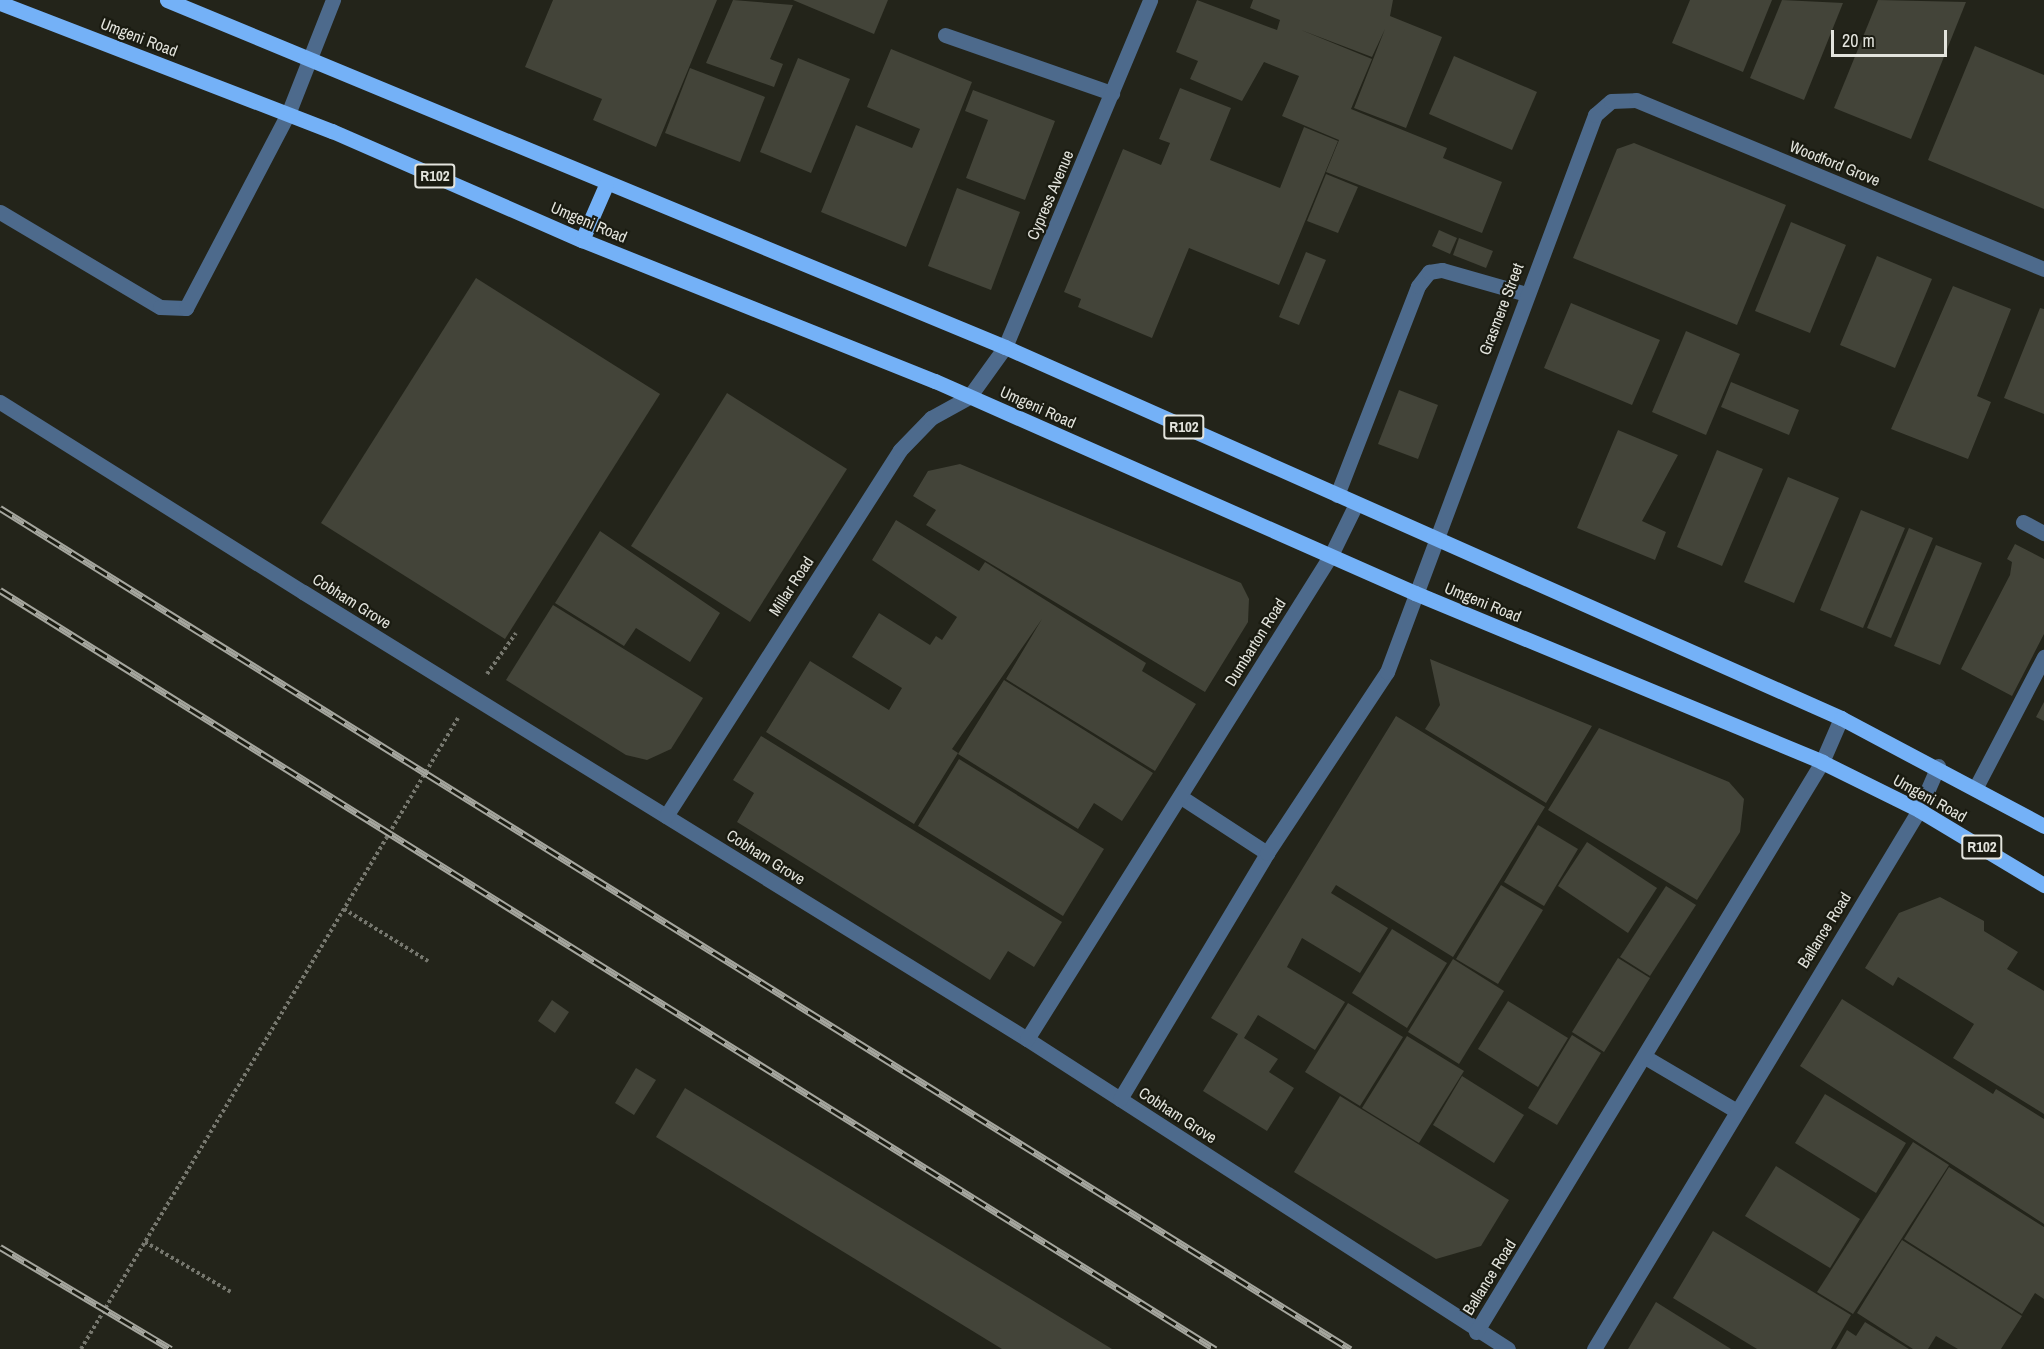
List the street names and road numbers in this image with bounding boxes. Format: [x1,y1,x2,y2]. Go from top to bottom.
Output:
street label: Umgeni Road [98,14,180,60]
street label: Woodford Grove [1787,136,1883,190]
street label: Cypress Avenue [1022,147,1078,243]
road number: R102 [414,164,456,188]
street label: Umgeni Road [548,197,630,247]
street label: Grasmere Street [1475,260,1527,358]
street label: Umgeni Road [997,382,1079,432]
road number: R102 [1163,415,1205,439]
street label: Millar Road [765,553,817,619]
street label: Cobham Grove [309,569,395,633]
street label: Umgeni Road [1442,578,1524,626]
street label: Dumbarton Road [1220,595,1290,689]
street label: Umgeni Road [1890,770,1970,826]
street label: Cobham Grove [723,825,809,889]
road number: R102 [1961,835,2003,859]
street label: Ballance Road [1793,889,1855,971]
street label: Cobham Grove [1135,1083,1221,1147]
street label: Ballance Road [1458,1236,1520,1318]

